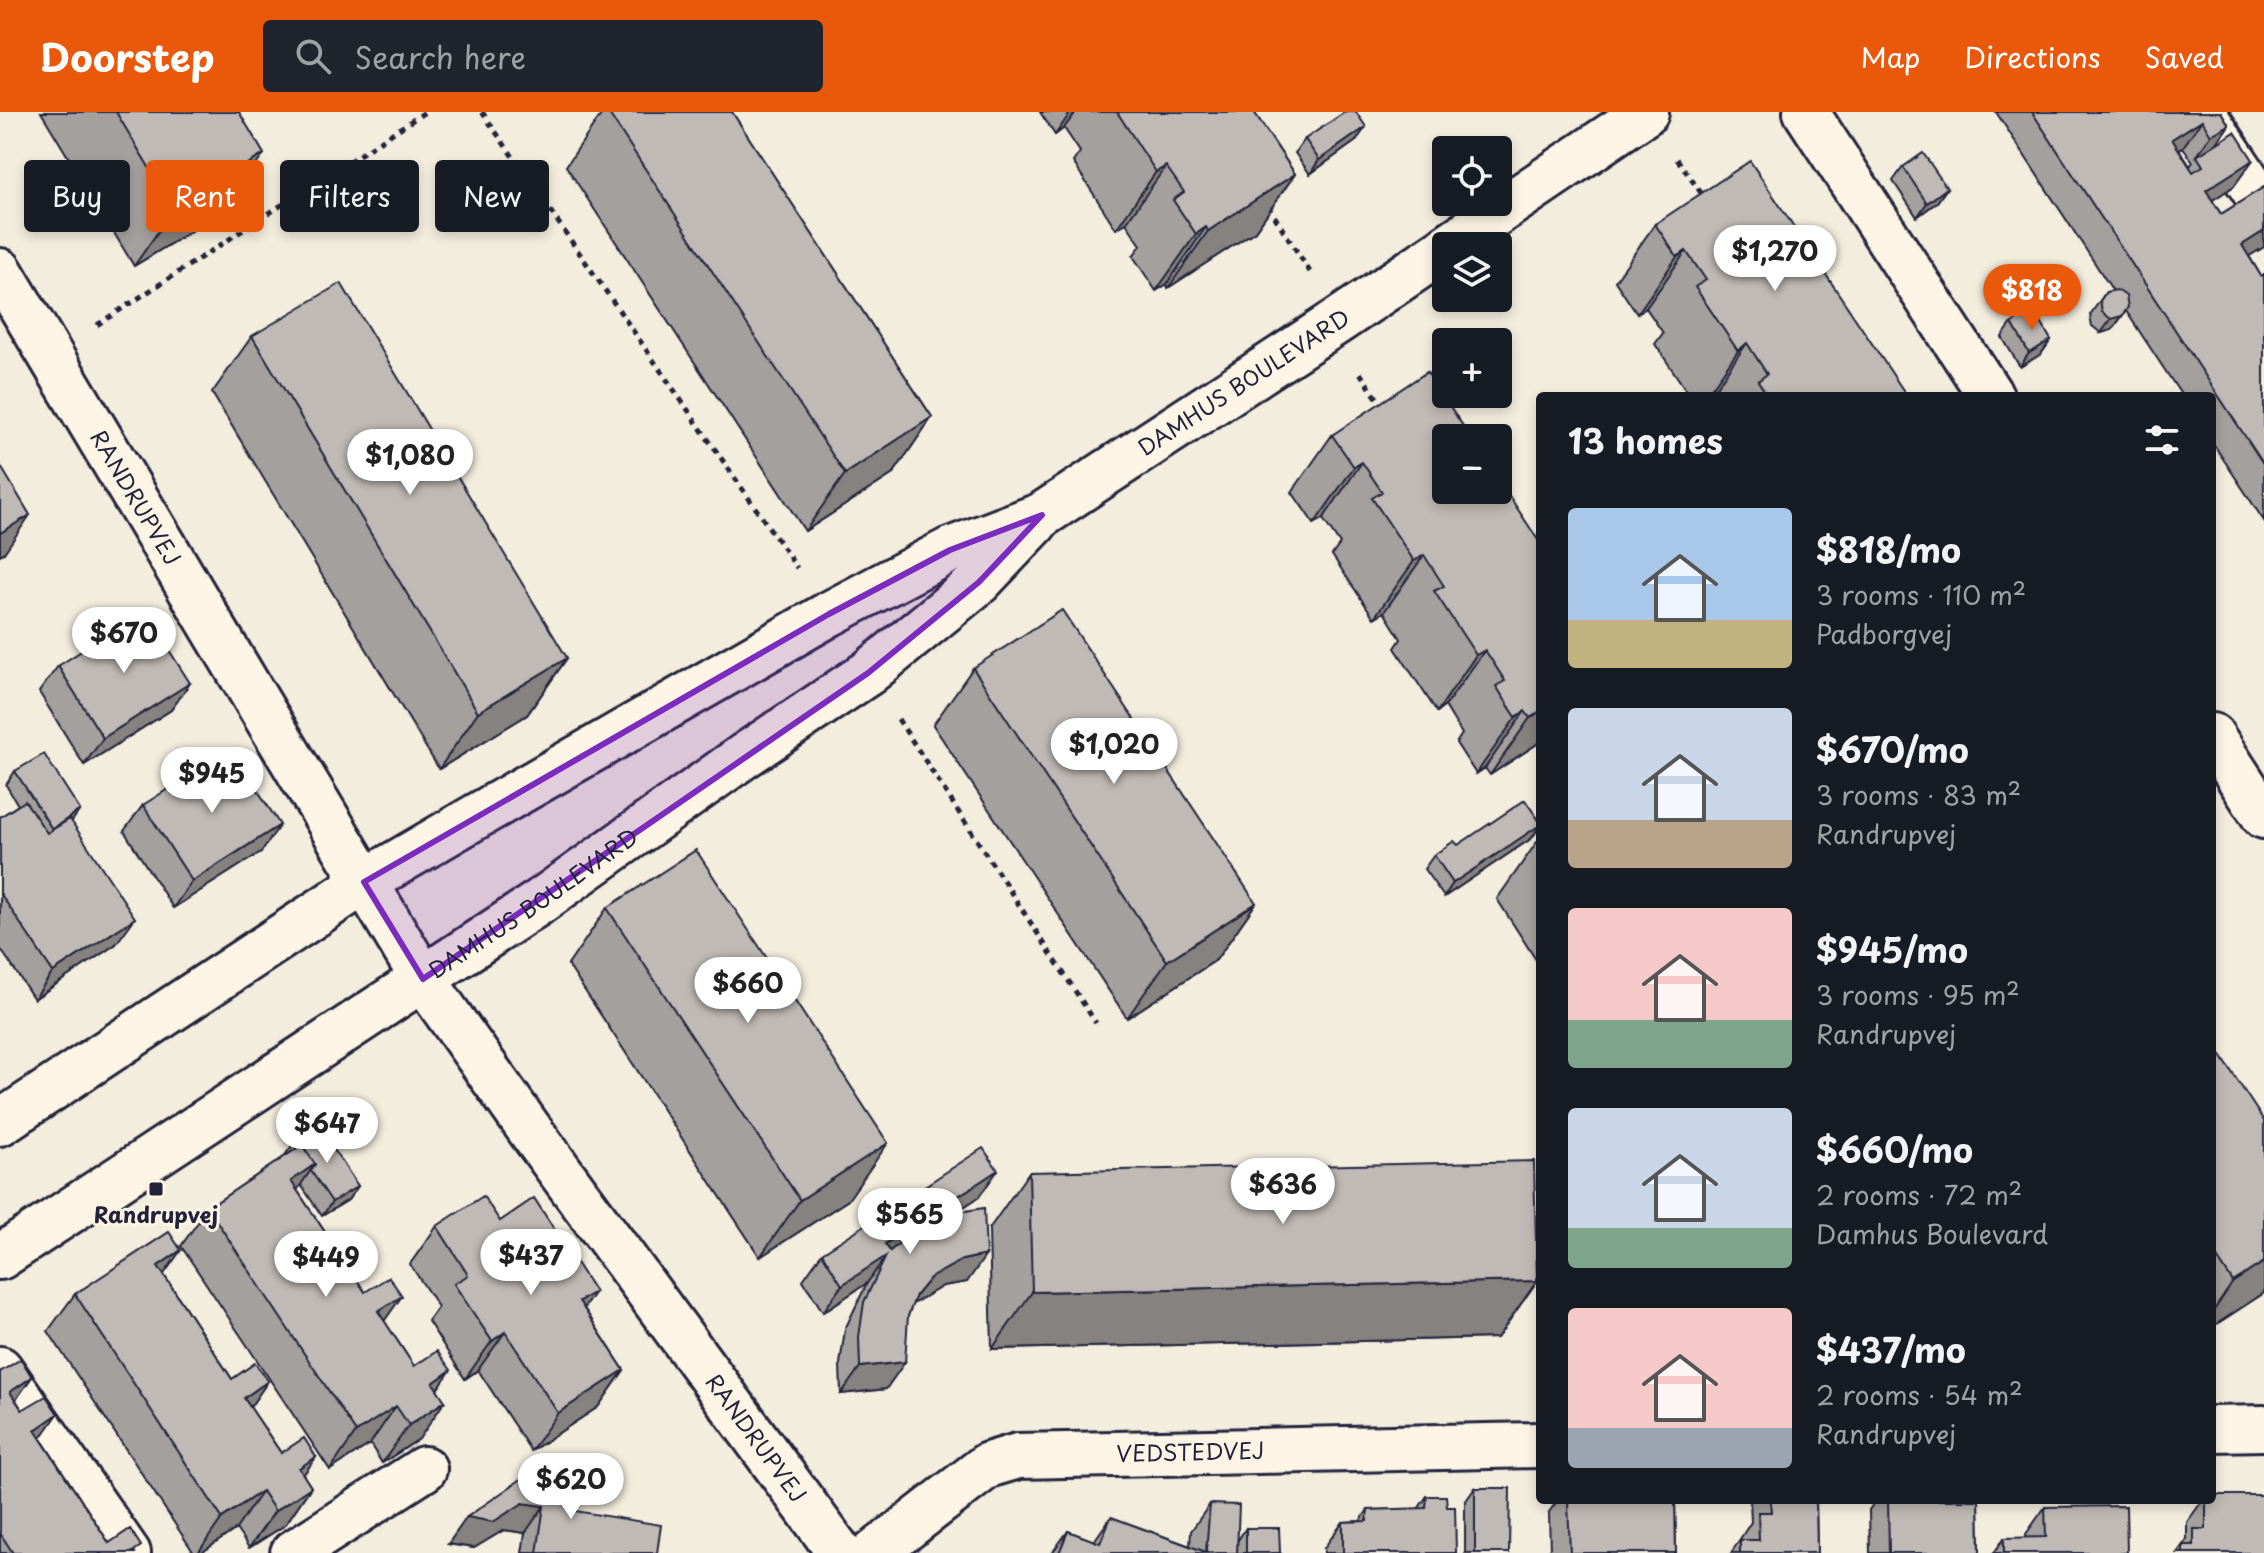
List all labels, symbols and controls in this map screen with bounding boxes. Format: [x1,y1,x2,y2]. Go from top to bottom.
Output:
search box [263,20,823,92]
text: Doorstep [40,28,215,85]
icon: search [291,34,335,78]
text: Search here [355,34,526,79]
text: Map [1861,35,1920,78]
text: Directions [1964,35,2101,78]
text: Saved [2145,35,2224,78]
map controls [1432,136,1512,504]
button: locate [1432,136,1512,216]
chip: Buy [24,160,130,232]
chip: Rent [146,160,264,232]
chip: Filters [280,160,419,232]
chip: New [435,160,549,232]
pin: $1,270 [1710,225,1840,293]
text: $1,270 [1732,231,1818,270]
button: layers [1432,232,1512,312]
pin: $818 [1985,264,2079,332]
text: $818 [2001,270,2063,309]
street label: DAMHUS BOULEVARD [1131,300,1355,463]
button: + [1432,328,1512,408]
text: 13 homes [1568,414,1723,466]
icon: filters [2140,418,2184,462]
street label: RANDRUPVEJ [83,423,190,571]
button: − [1432,424,1512,504]
pin: $1,080 [345,429,475,497]
text: $1,080 [365,435,455,474]
text: $818/mo [1816,523,1961,575]
icon: home [1632,540,1728,636]
text: 3 rooms · 110 m² [1816,575,2026,614]
pin: $670 [77,607,171,675]
text: $670 [90,613,158,652]
text: Padborgvej [1816,614,1952,653]
pin: $1,020 [1049,718,1179,786]
text: $670/mo [1816,723,1969,775]
text: $1,020 [1069,724,1159,763]
icon: home [1632,740,1728,836]
pin: $945 [165,747,259,815]
text: $945 [179,753,245,792]
text: 3 rooms · 83 m² [1816,775,2021,814]
text: Randrupvej [1816,814,1956,853]
street label: DAMHUS BOULEVARD [422,819,644,986]
text: $945/mo [1816,923,1968,975]
icon: home [1632,940,1728,1036]
pin: $660 [701,957,795,1025]
text: $660 [712,963,784,1002]
text: 3 rooms · 95 m² [1816,975,2020,1014]
text: Randrupvej [1816,1014,1956,1053]
pin: $647 [280,1097,374,1165]
text: $647 [294,1103,360,1142]
text: $660/mo [1816,1123,1973,1175]
icon: home [1632,1140,1728,1236]
pin: $636 [1236,1158,1330,1226]
text: $636 [1249,1164,1317,1203]
text: 2 rooms · 72 m² [1816,1175,2022,1214]
marker: Randrupvej [147,1180,165,1198]
pin: $565 [863,1188,957,1256]
text: $565 [876,1194,944,1233]
place label: Randrupvej [94,1197,218,1230]
text: Damhus Boulevard [1816,1214,2048,1253]
pin: $437 [484,1229,578,1297]
pin: $449 [279,1231,373,1299]
text: $437 [498,1235,564,1274]
text: $449 [292,1237,360,1276]
text: $437/mo [1816,1323,1966,1375]
icon: home [1632,1340,1728,1436]
street label: RANDRUPVEJ [699,1366,816,1509]
text: 2 rooms · 54 m² [1816,1375,2023,1414]
text: Randrupvej [1816,1414,1956,1453]
street label: VEDSTEDVEJ [1116,1433,1265,1469]
pin: $620 [524,1453,618,1521]
text: $620 [536,1459,606,1498]

